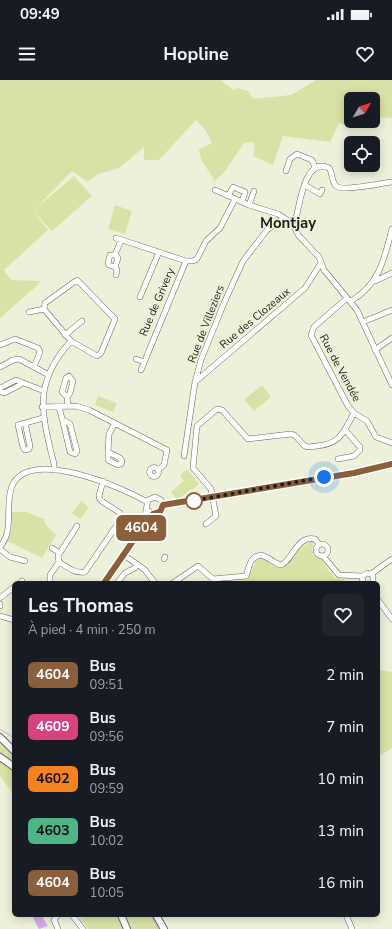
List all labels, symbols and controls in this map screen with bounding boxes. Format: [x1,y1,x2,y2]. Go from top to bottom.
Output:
text: 09:49 [20,4,60,24]
text: Hopline [163,42,229,66]
icon: menu [16,43,38,65]
icon: heart [354,43,376,65]
north arrow [344,92,380,128]
map controls [344,92,380,172]
button: locate [344,136,380,172]
district label: Montjay [260,213,316,233]
street label: Rue de Grivery [136,265,178,339]
street label: Rue de Villeziers [184,283,228,365]
street label: Rue des Clozeaux [217,284,294,352]
street label: Rue de Vendée [316,332,364,405]
your location [314,467,334,487]
unlabelled marker [185,492,203,510]
line badge: 4604 [113,515,169,541]
text: 4604 [124,518,158,537]
text: Les Thomas [28,593,133,619]
button: heart [322,594,364,636]
text: À pied · 4 min · 250 m [28,621,156,639]
text: Bus [90,656,116,676]
text: 4604 [36,665,70,684]
text: 2 min [326,665,364,685]
text: 09:51 [90,676,124,694]
text: Bus [90,708,116,728]
text: 4609 [36,717,70,736]
text: 7 min [326,717,364,737]
text: 09:56 [90,728,124,746]
text: Bus [90,760,116,780]
text: 4602 [36,769,70,788]
text: 10 min [317,769,364,789]
text: 09:59 [90,780,124,798]
text: Bus [90,812,116,832]
text: 4603 [36,821,70,840]
text: 13 min [317,821,364,841]
text: 10:02 [90,832,124,850]
text: Bus [90,864,116,884]
text: 4604 [36,873,70,892]
text: 16 min [317,873,364,893]
text: 10:05 [90,884,124,902]

